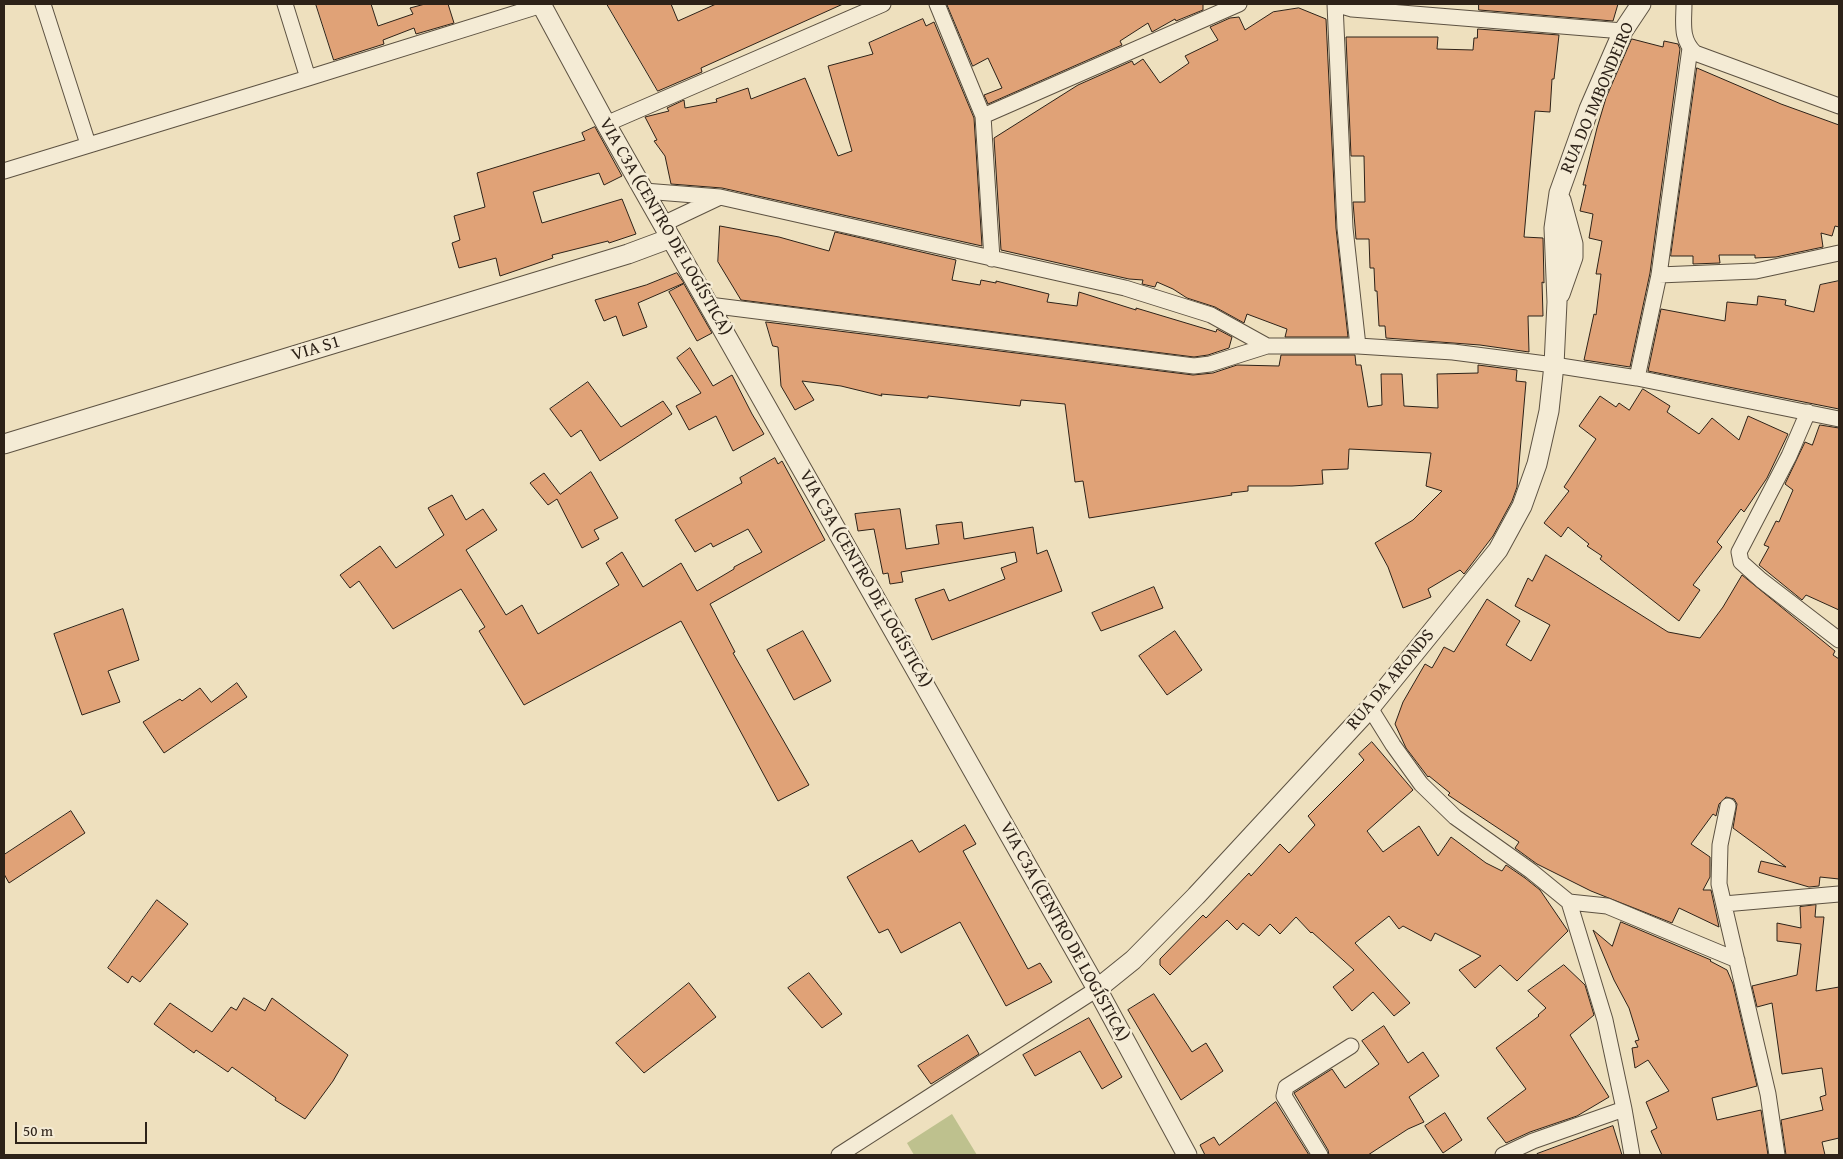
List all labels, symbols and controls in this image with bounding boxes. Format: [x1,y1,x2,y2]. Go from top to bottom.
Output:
street label: RUA DO IMBONDEIRO [1556,19,1640,177]
street label: VIA C3A (CENTRO DE LOGÍSTICA) [594,114,736,340]
street label: VIA S1 [289,331,343,367]
street label: VIA C3A (CENTRO DE LOGÍSTICA) [794,466,936,692]
street label: RUA DA ARONDS [1342,625,1440,735]
street label: VIA C3A (CENTRO DE LOGÍSTICA) [995,818,1133,1046]
scale bar [18,1112,150,1144]
text: 50 m [23,1120,53,1141]

